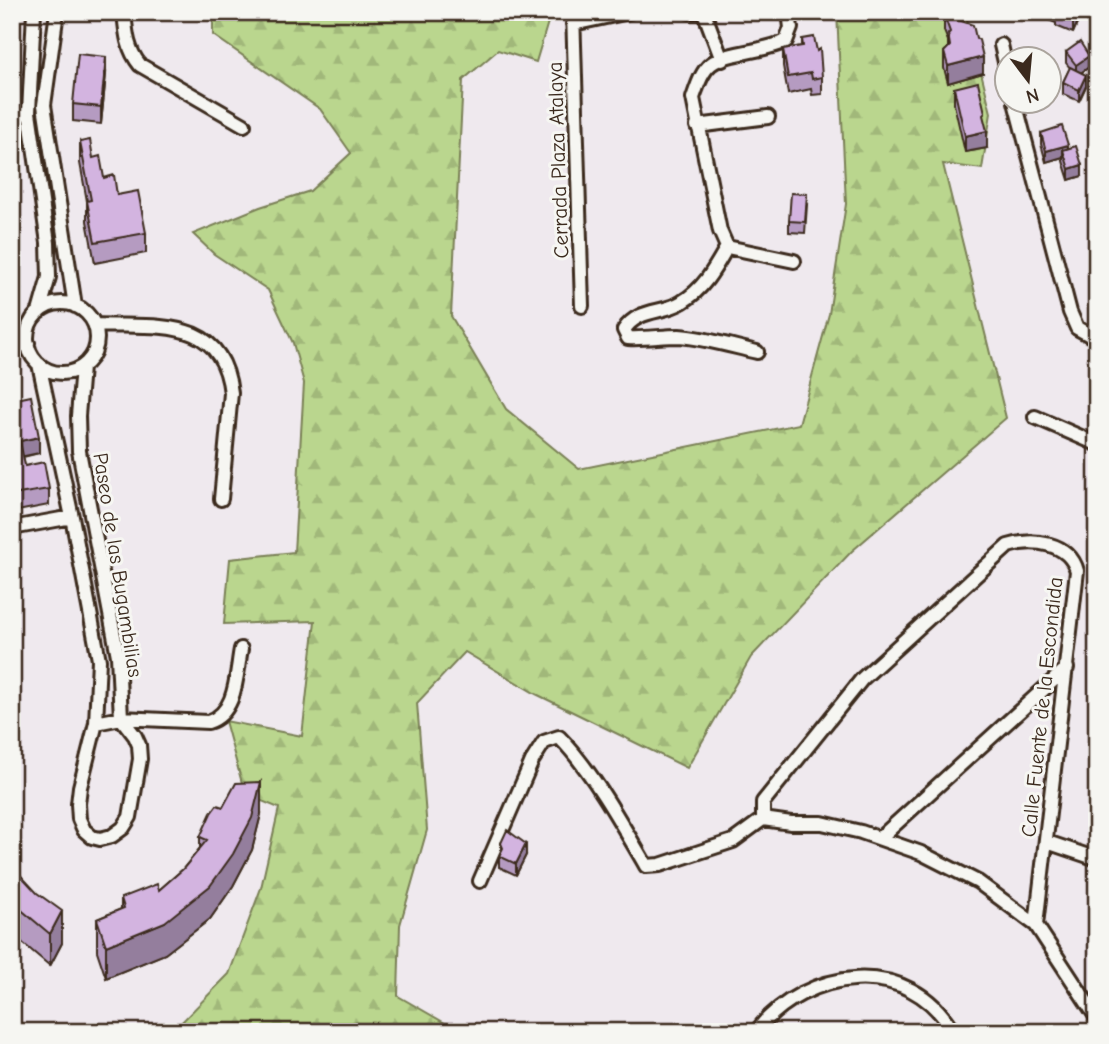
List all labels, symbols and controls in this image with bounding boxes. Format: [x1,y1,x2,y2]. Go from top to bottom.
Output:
north arrow [993,46,1064,116]
street label: Cerrada Plaza Atalaya [543,61,573,259]
text: N [1023,83,1041,108]
street label: Paseo de las Bugambilias [88,451,148,679]
street label: Calle Fuente de la Escondida [1016,576,1068,838]

